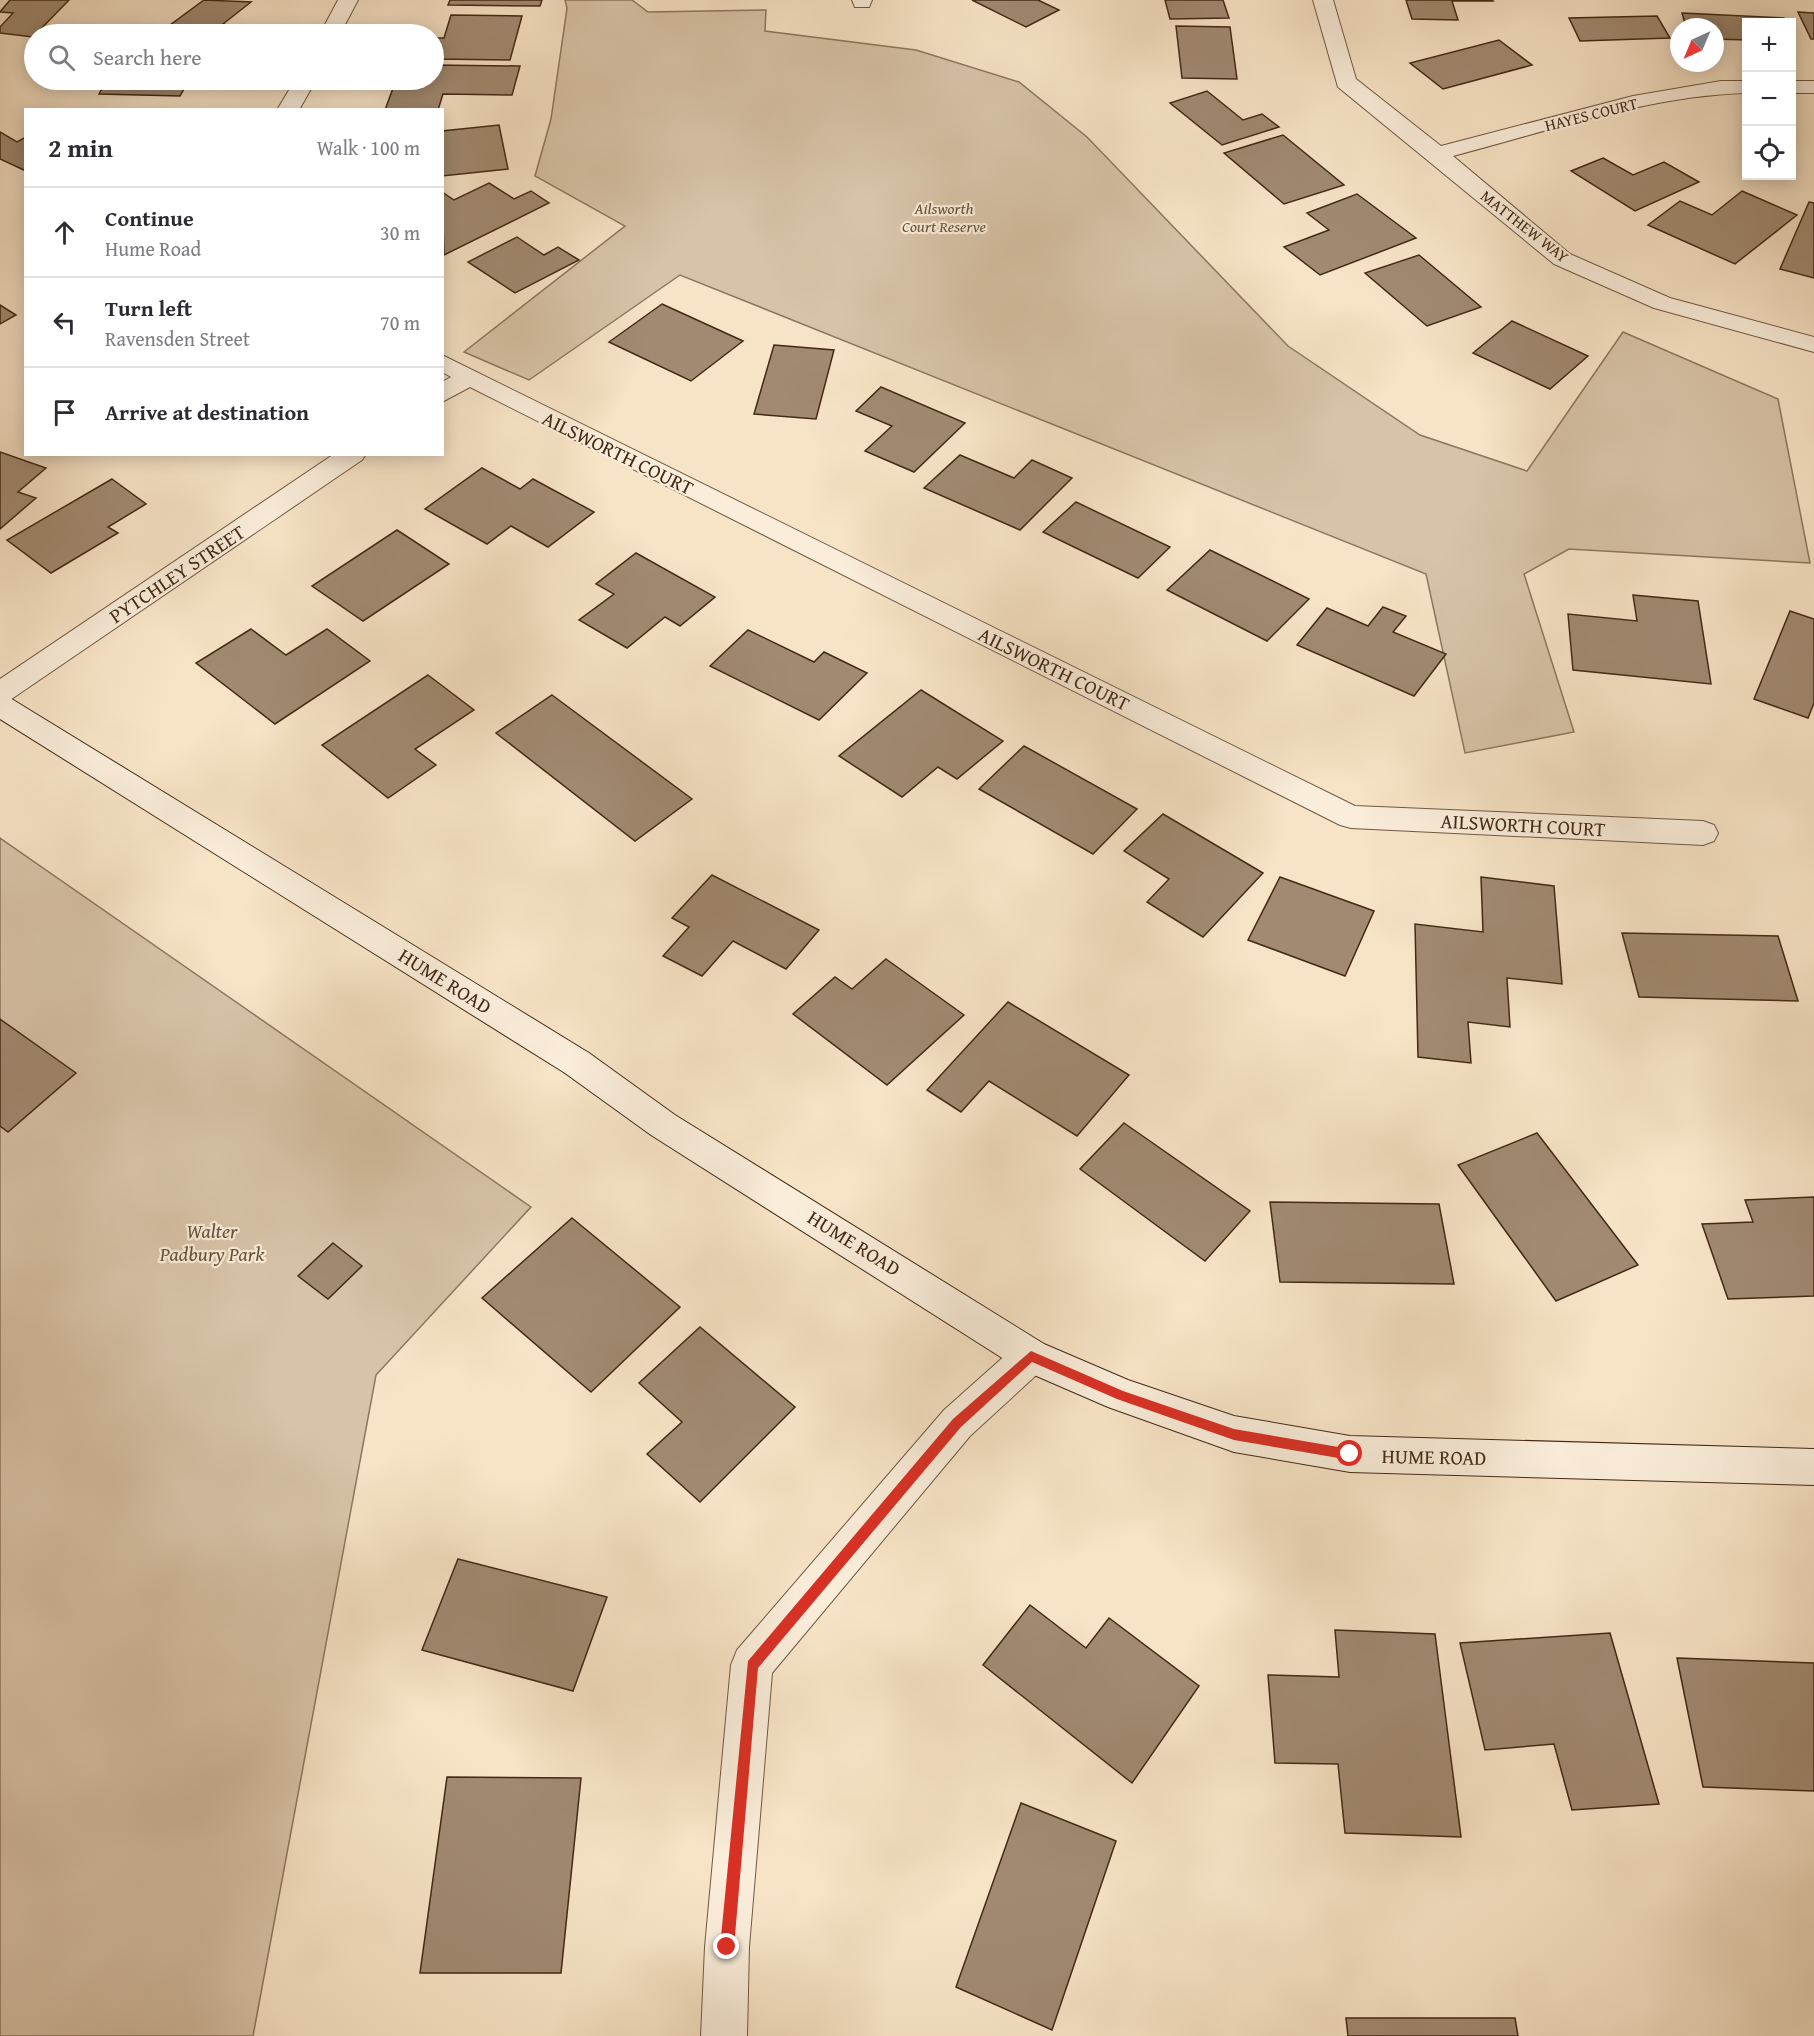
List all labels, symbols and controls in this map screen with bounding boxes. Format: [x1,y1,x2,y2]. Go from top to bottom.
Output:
north arrow [1670,18,1724,72]
map controls [1742,18,1796,180]
button: + [1742,18,1796,72]
search box [24,24,444,90]
icon: search [45,41,78,74]
text: Search here [93,41,202,73]
button: − [1742,72,1796,126]
street label: HAYES COURT [1542,91,1640,137]
button: locate [1742,126,1796,180]
text: 2 min [48,128,113,167]
text: Walk · 100 m [317,133,420,162]
street label: MATTHEW WAY [1476,184,1574,268]
park label: Ailsworth Court Reserve [902,196,987,238]
text: Continue [105,202,194,234]
icon: ahead [48,216,81,249]
text: 30 m [380,218,420,247]
text: Hume Road [105,234,201,263]
text: Turn left [105,292,192,324]
icon: left [48,306,81,339]
text: 70 m [380,308,420,337]
text: Ravensden Street [105,324,250,353]
icon: arrive [48,396,81,429]
text: Arrive at destination [105,396,309,428]
street label: AILSWORTH COURT [538,403,699,502]
street label: PYTCHLEY STREET [103,517,250,630]
street label: AILSWORTH COURT [974,619,1135,718]
street label: AILSWORTH COURT [1440,806,1606,843]
street label: HUME ROAD [393,941,497,1021]
street label: HUME ROAD [802,1203,906,1283]
park label: Walter Padbury Park [159,1216,265,1268]
route start [1336,1440,1362,1466]
street label: HUME ROAD [1381,1441,1487,1472]
route end [713,1933,739,1959]

